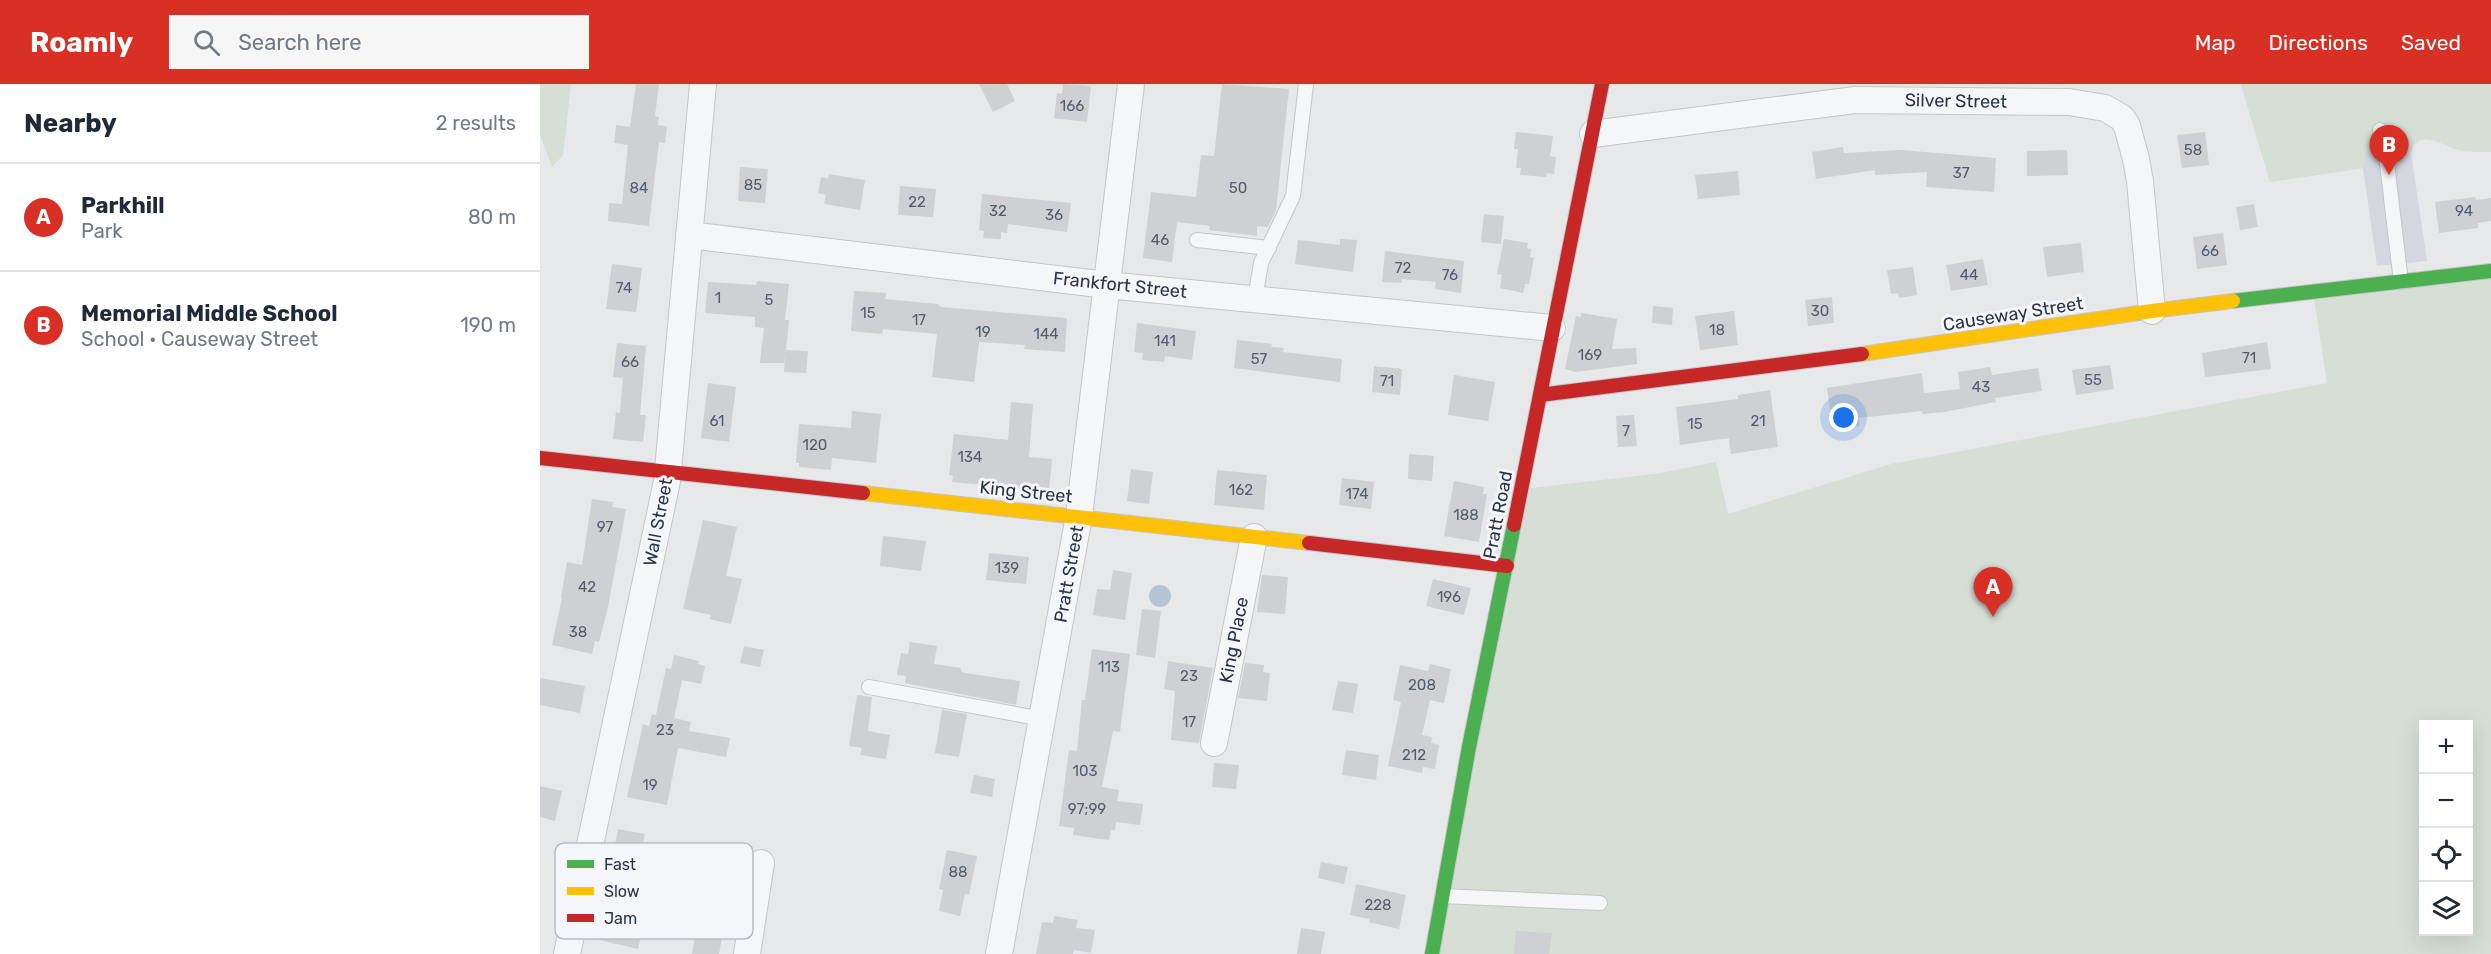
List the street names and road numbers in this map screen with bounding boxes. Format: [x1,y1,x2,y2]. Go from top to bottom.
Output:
street label: Silver Street [1905,89,2007,113]
street label: Frankfort Street [1052,267,1188,303]
street label: Causeway Street [1941,292,2085,336]
street label: Pratt Road [1479,469,1517,561]
street label: Wall Street [639,476,677,568]
street label: King Street [978,476,1074,508]
street label: Pratt Street [1050,524,1088,624]
street label: King Place [1215,595,1253,685]

